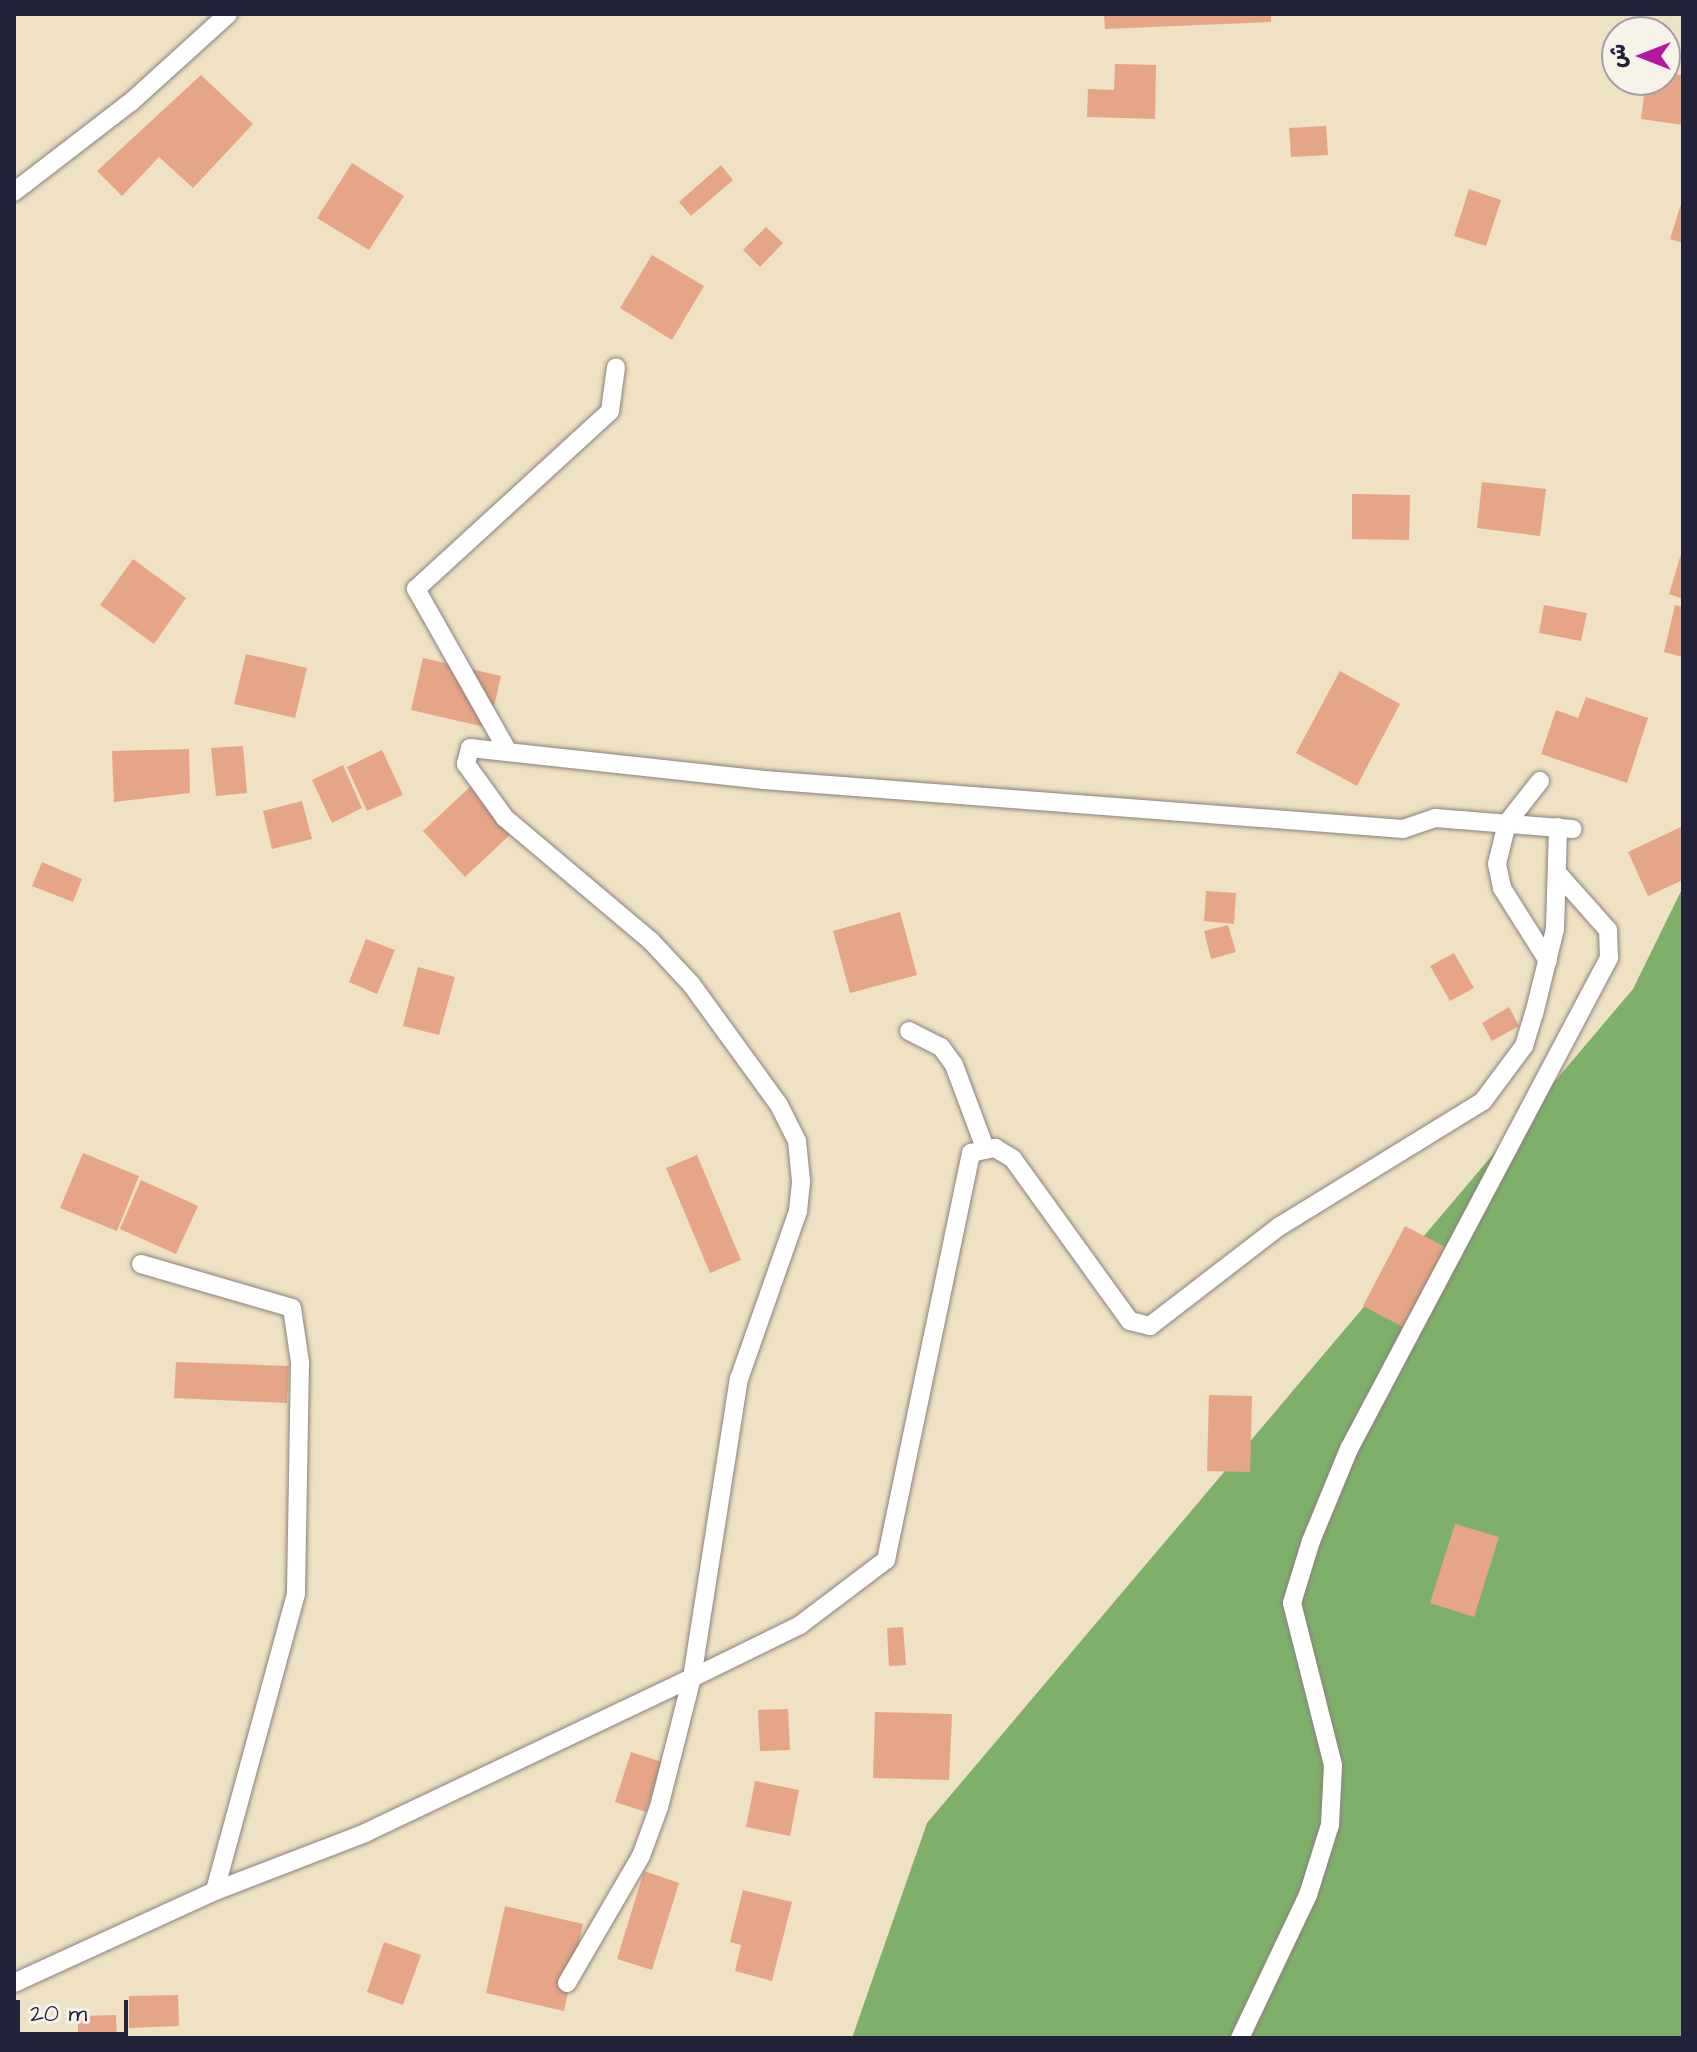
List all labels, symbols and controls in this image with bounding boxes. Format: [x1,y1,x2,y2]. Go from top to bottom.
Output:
north arrow [1601,16,1681,96]
text: ش [1603,44,1634,68]
scale bar [20,1984,132,2034]
text: 20 m [30,1997,87,2031]

